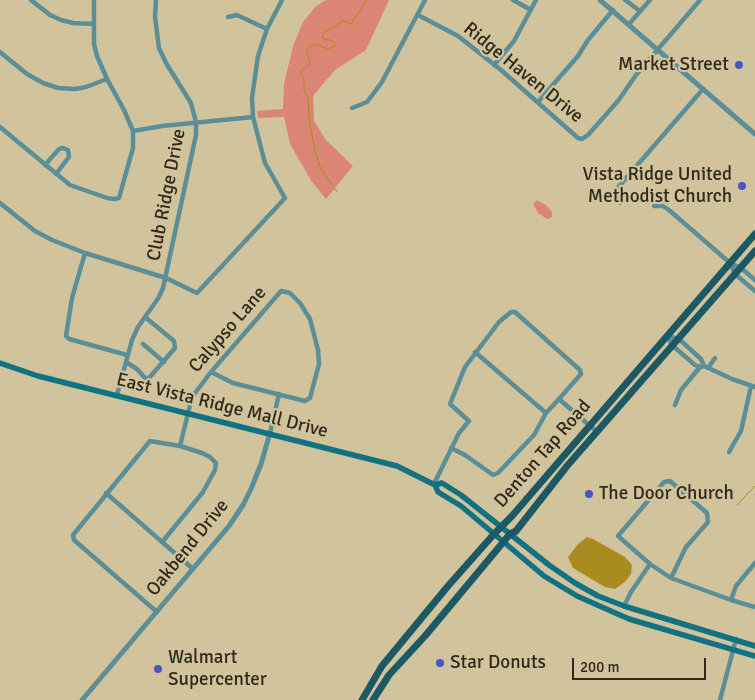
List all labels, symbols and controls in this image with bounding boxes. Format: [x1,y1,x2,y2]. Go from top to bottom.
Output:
street label: Ridge Haven Drive [459,18,587,128]
place label: Market Street [618,54,729,76]
marker: Market Street [733,59,745,71]
street label: Club Ridge Drive [143,127,191,263]
place label: Vista Ridge United Methodist Church [583,164,732,208]
marker: Vista Ridge United Methodist Church [736,180,748,192]
street label: Calypso Lane [184,282,272,378]
street label: East Vista Ridge Mall Drive [114,369,330,443]
street label: Denton Tap Road [490,395,596,513]
place label: The Door Church [599,483,734,505]
marker: The Door Church [583,488,595,500]
street label: Oakbend Drive [142,495,234,601]
place label: Walmart Supercenter [168,647,267,691]
scale bar [575,648,709,680]
place label: Star Donuts [450,652,546,674]
marker: Star Donuts [434,657,446,669]
text: 200 m [580,658,620,676]
marker: Walmart Supercenter [152,663,164,675]

